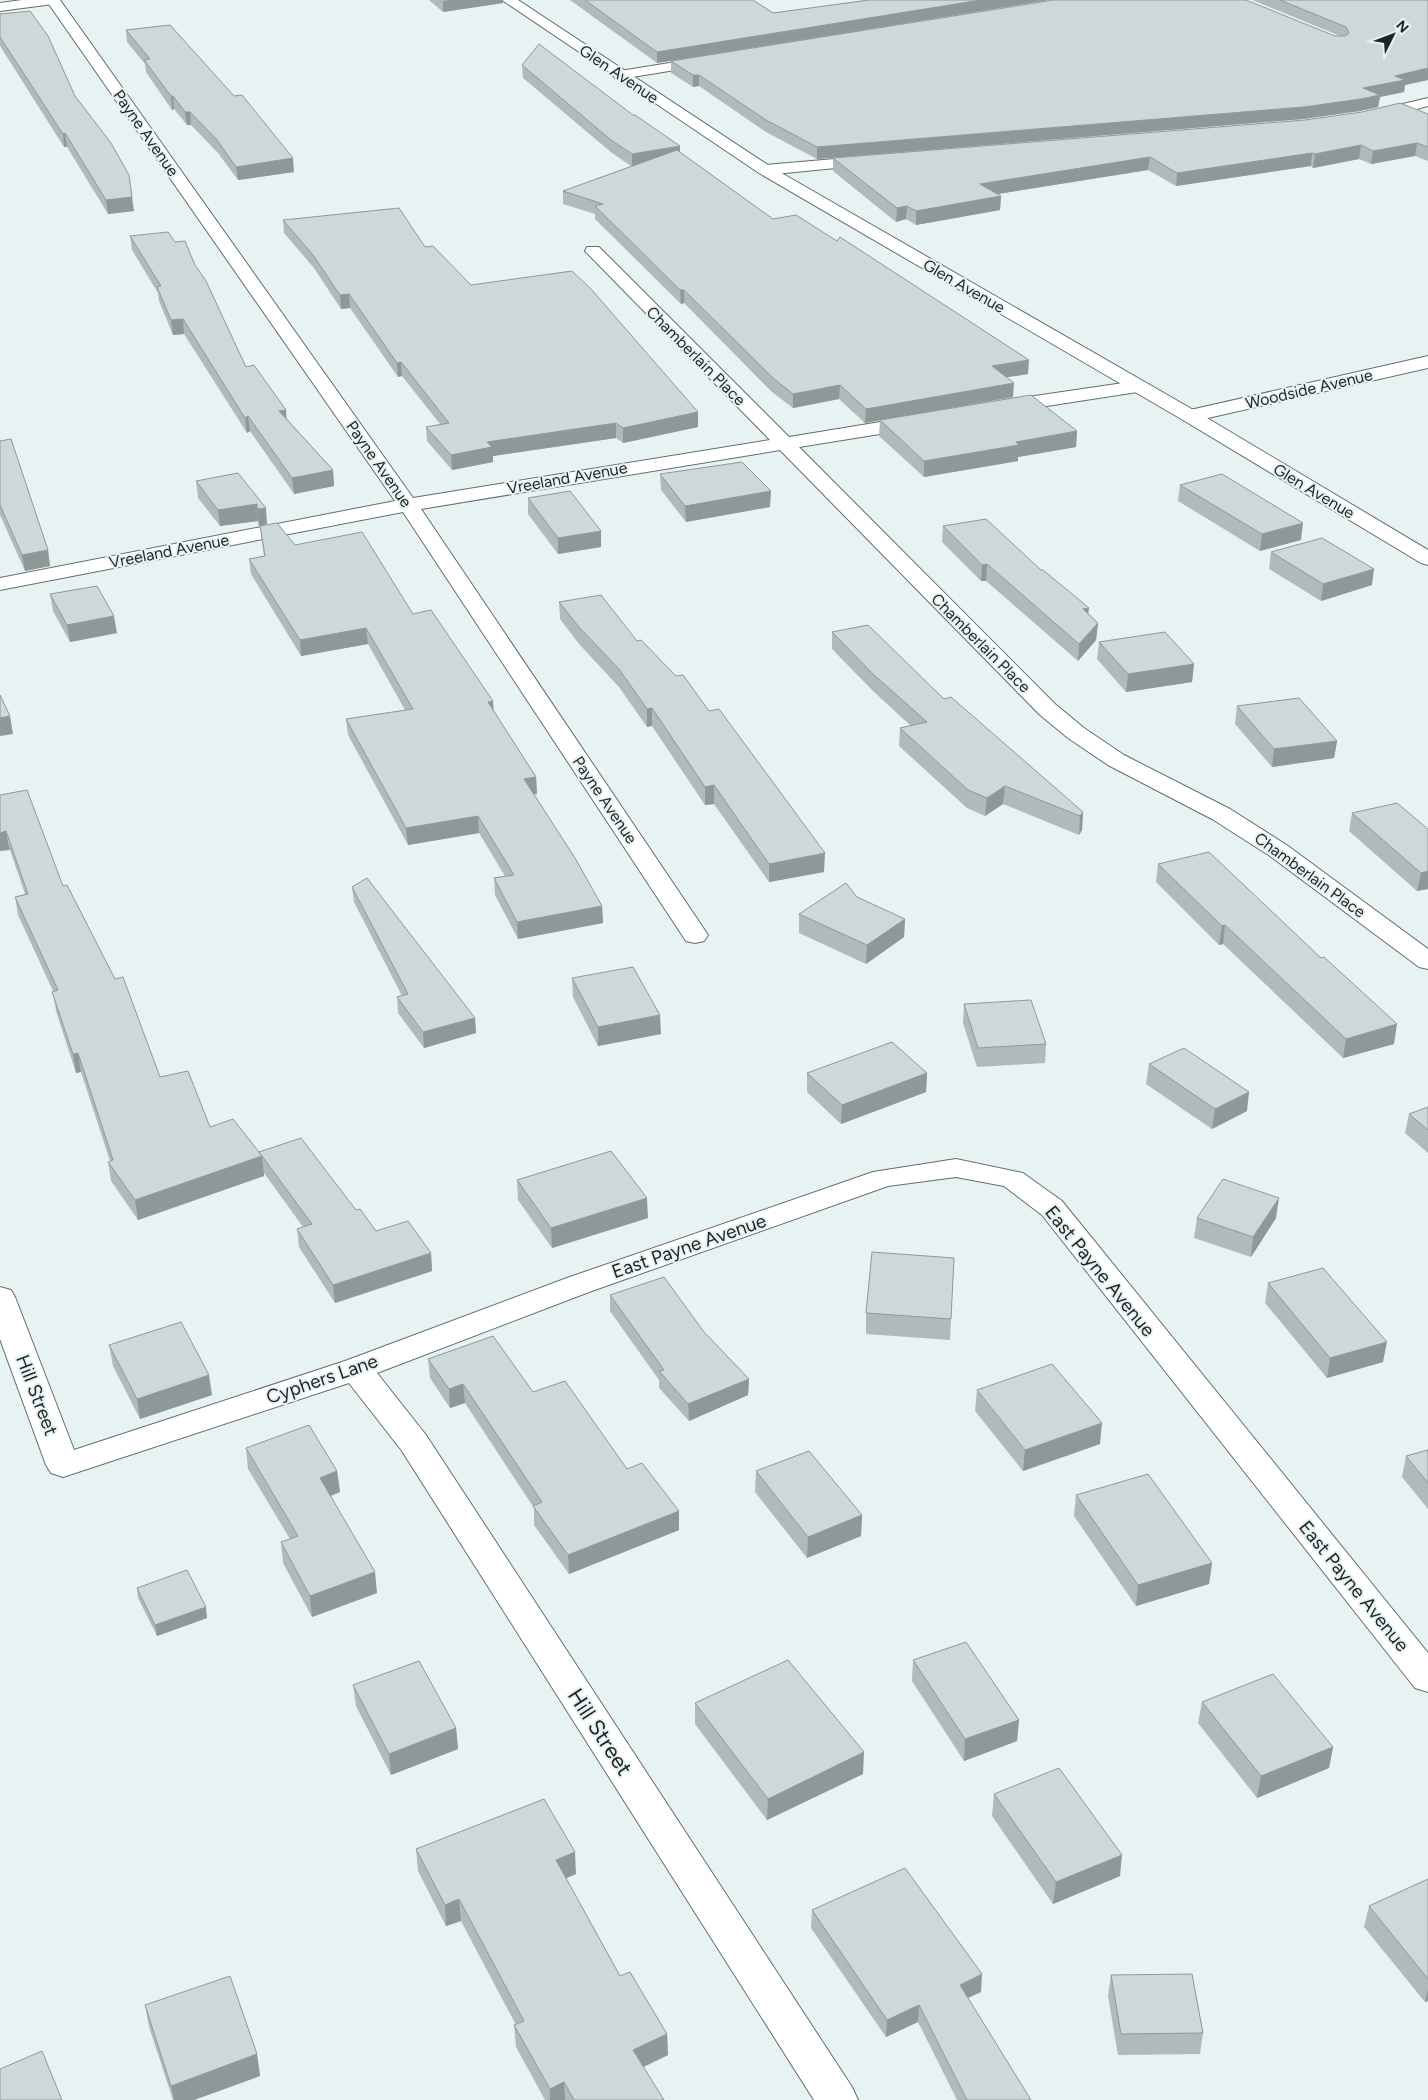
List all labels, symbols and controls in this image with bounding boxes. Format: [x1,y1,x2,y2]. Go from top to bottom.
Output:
north arrow [1368,10,1418,60]
text: N [1392,17,1412,36]
street label: Glen Avenue [576,41,662,108]
street label: Payne Avenue [109,86,183,180]
street label: Glen Avenue [920,255,1009,317]
street label: Chamberlain Place [642,302,750,410]
street label: Woodside Avenue [1244,365,1375,413]
street label: Payne Avenue [342,417,416,511]
street label: Vreeland Avenue [505,458,629,498]
street label: Glen Avenue [1270,459,1358,523]
street label: Vreeland Avenue [107,530,231,572]
street label: Chamberlain Place [927,589,1035,697]
street label: Payne Avenue [569,753,641,848]
street label: Chamberlain Place [1251,828,1369,922]
street label: East Payne Avenue [1040,1201,1160,1341]
street label: East Payne Avenue [609,1209,769,1283]
street label: Cyphers Lane [263,1349,381,1409]
street label: Hill Street [11,1351,63,1439]
street label: East Payne Avenue [1294,1516,1414,1656]
street label: Hill Street [562,1683,638,1781]

